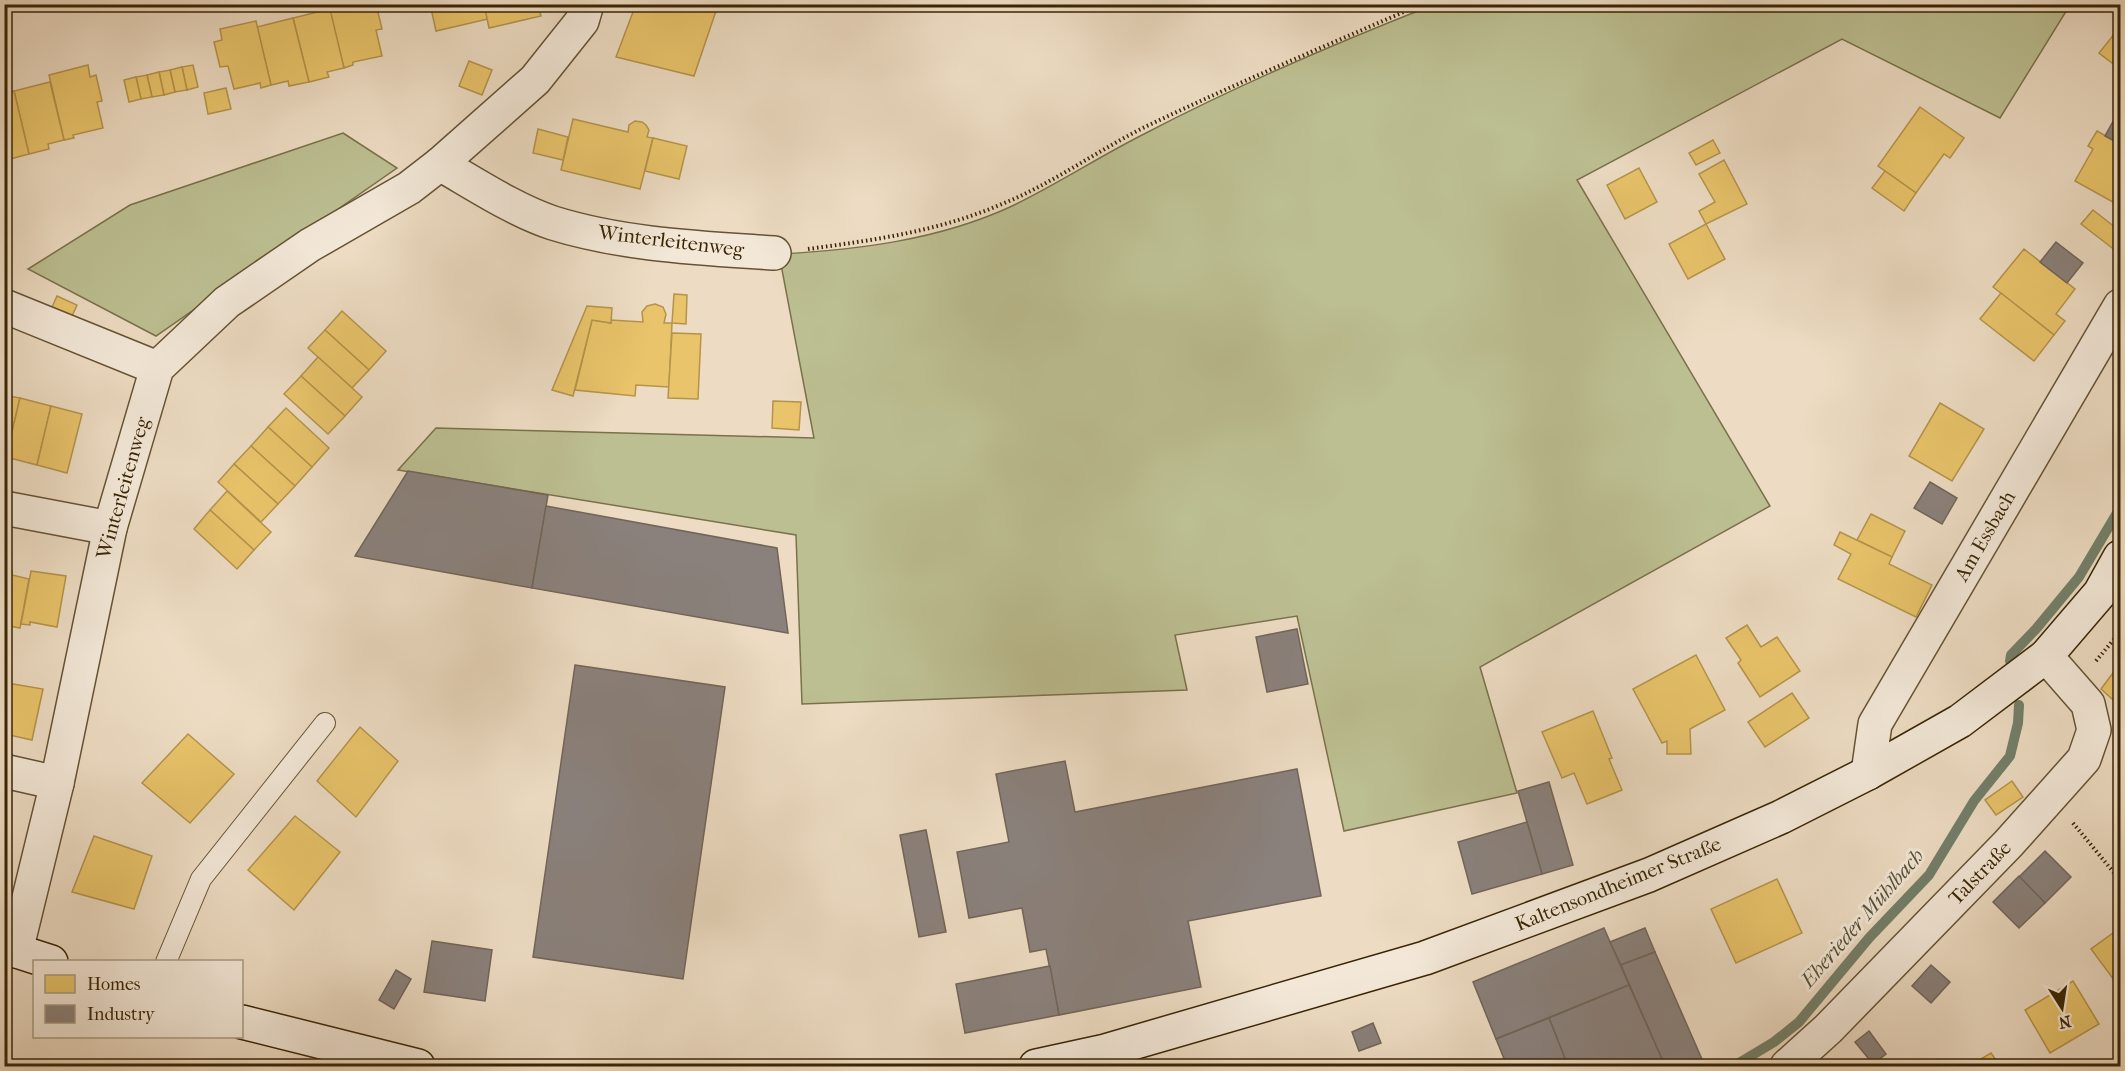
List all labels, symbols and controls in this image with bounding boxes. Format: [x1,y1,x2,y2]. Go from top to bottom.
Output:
street label: Winterleitenweg [596,221,745,261]
street label: Winterleitenweg [91,414,154,563]
street label: Am Essbach [1949,486,2020,586]
street label: Kaltensondheimer Straße [1512,832,1724,936]
street label: Talstraße [1944,836,2016,910]
water label: Eherieder Mühlbach [1794,844,1929,994]
legend [33,960,243,1038]
text: Homes [87,974,141,995]
north arrow [2032,978,2092,1038]
text: Industry [87,1004,156,1025]
text: N [2056,1012,2073,1033]

